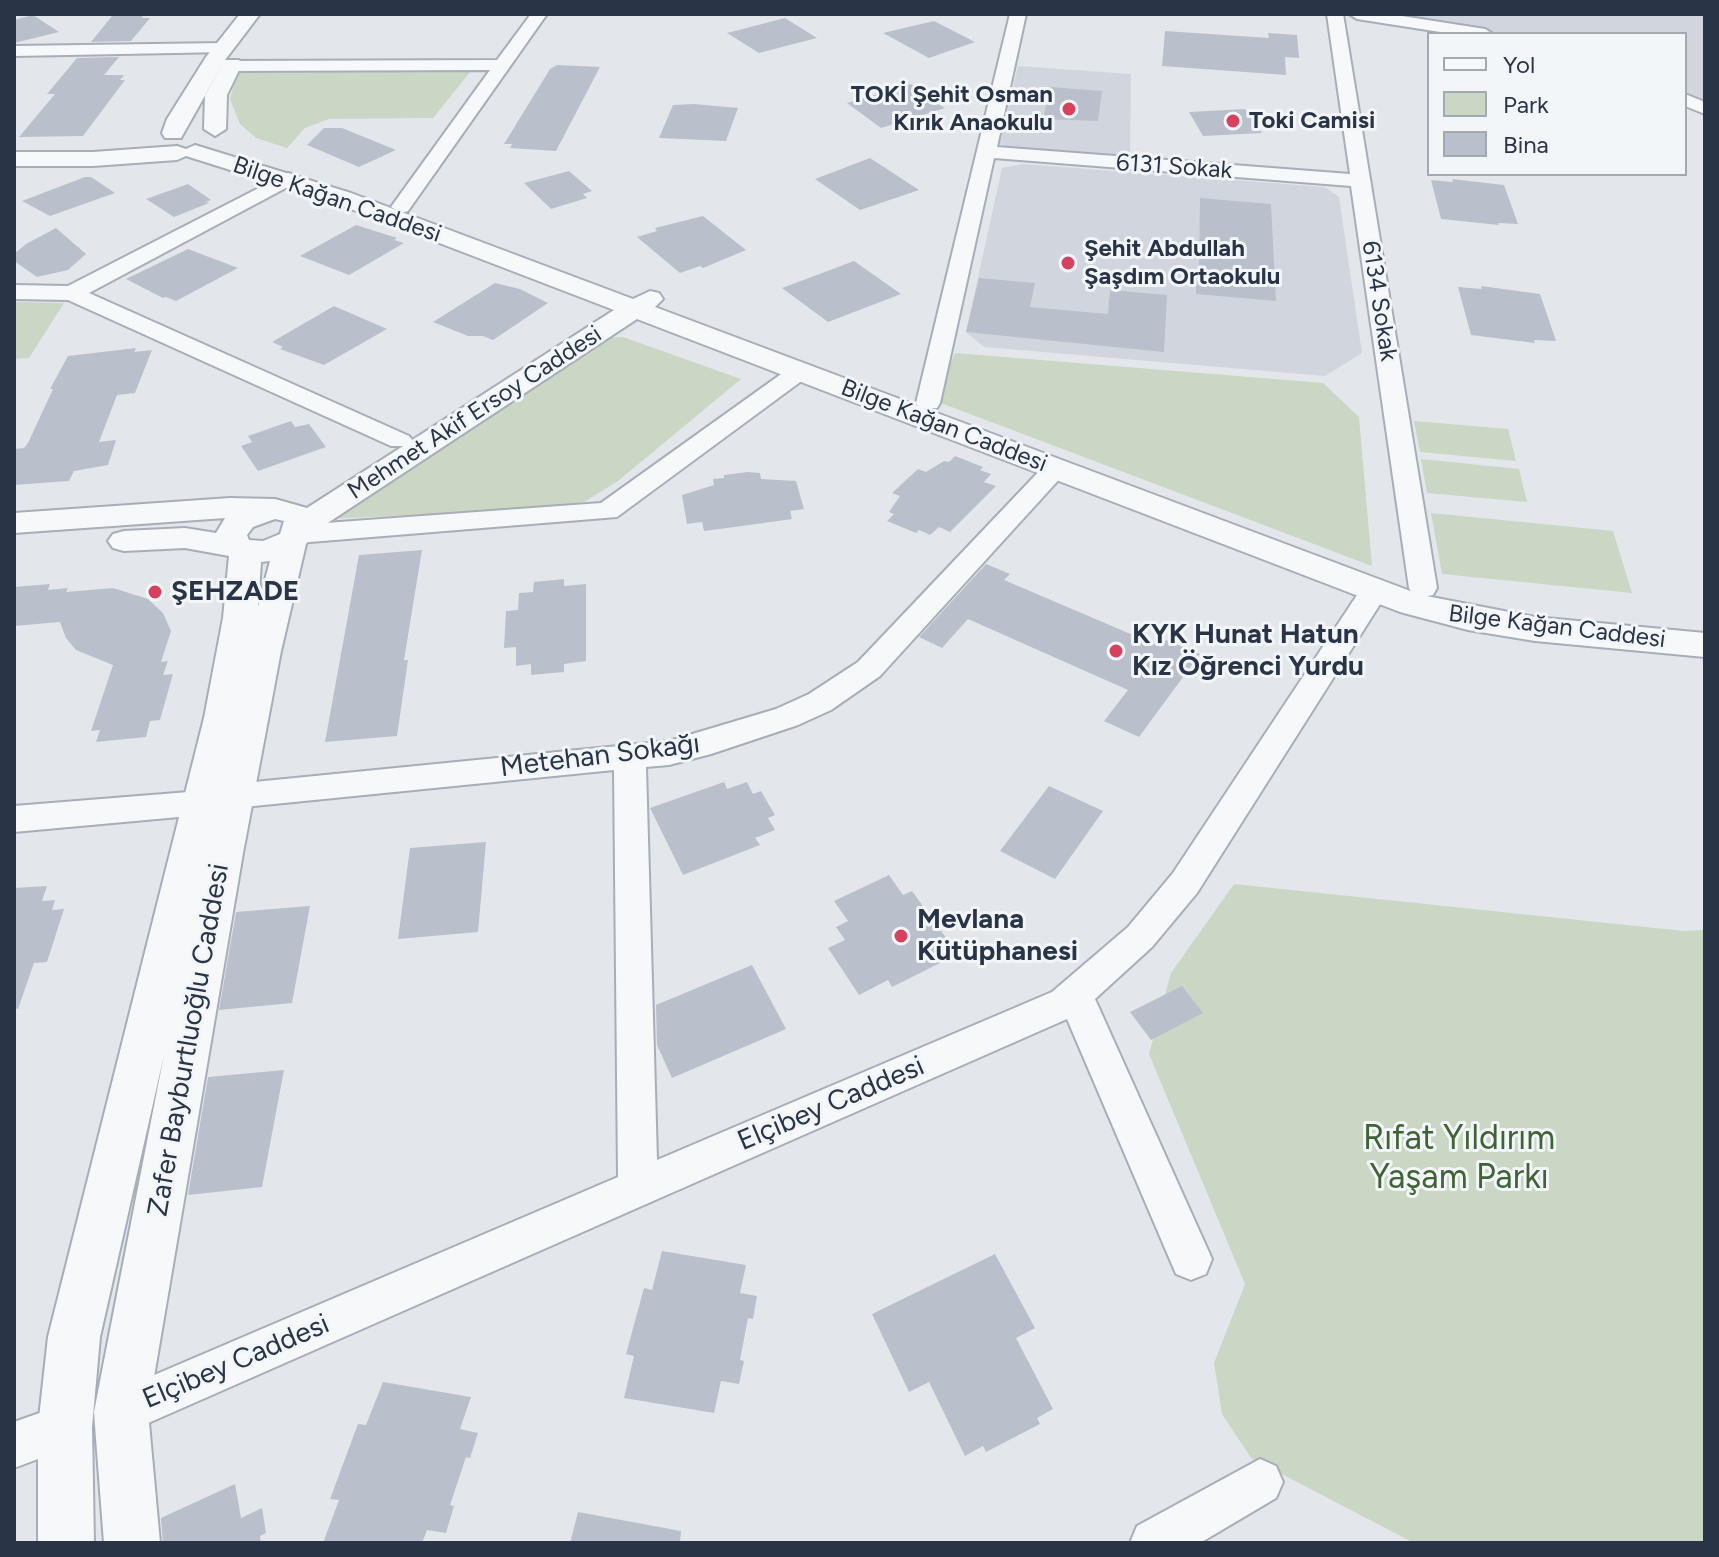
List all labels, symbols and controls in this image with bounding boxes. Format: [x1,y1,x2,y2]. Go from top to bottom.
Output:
legend [1427,32,1687,176]
text: Yol [1503,50,1535,79]
place label: TOKİ Şehit Osman Kırık Anaokulu [851,81,1053,137]
text: Park [1503,90,1549,119]
marker: TOKİ Şehit Osman Kırık Anaokulu [1060,100,1078,118]
place label: Toki Camisi [1249,107,1375,135]
marker: Toki Camisi [1224,112,1242,130]
text: Bina [1503,130,1549,159]
street label: 6131 Sokak [1115,149,1233,185]
street label: Bilge Kağan Caddesi [229,151,445,249]
place label: Şehit Abdullah Şaşdım Ortaokulu [1084,235,1280,291]
street label: 6134 Sokak [1355,239,1403,363]
marker: Şehit Abdullah Şaşdım Ortaokulu [1059,254,1077,272]
street label: Mehmet Akif Ersoy Caddesi [343,320,607,506]
street label: Bilge Kağan Caddesi [837,373,1051,479]
place label: ŞEHZADE [171,575,299,609]
marker: ŞEHZADE [146,583,164,601]
street label: Bilge Kağan Caddesi [1447,599,1667,655]
place label: KYK Hunat Hatun Kız Öğrenci Yurdu [1132,618,1364,684]
marker: KYK Hunat Hatun Kız Öğrenci Yurdu [1107,642,1125,660]
street label: Metehan Sokağı [498,727,702,785]
street label: Zafer Bayburtluoğlu Caddesi [141,861,237,1219]
place label: Mevlana Kütüphanesi [917,903,1078,969]
marker: Mevlana Kütüphanesi [892,927,910,945]
street label: Elçibey Caddesi [733,1050,929,1158]
park label: Rıfat Yıldırım Yaşam Parkı [1363,1119,1555,1198]
street label: Elçibey Caddesi [138,1308,334,1416]

